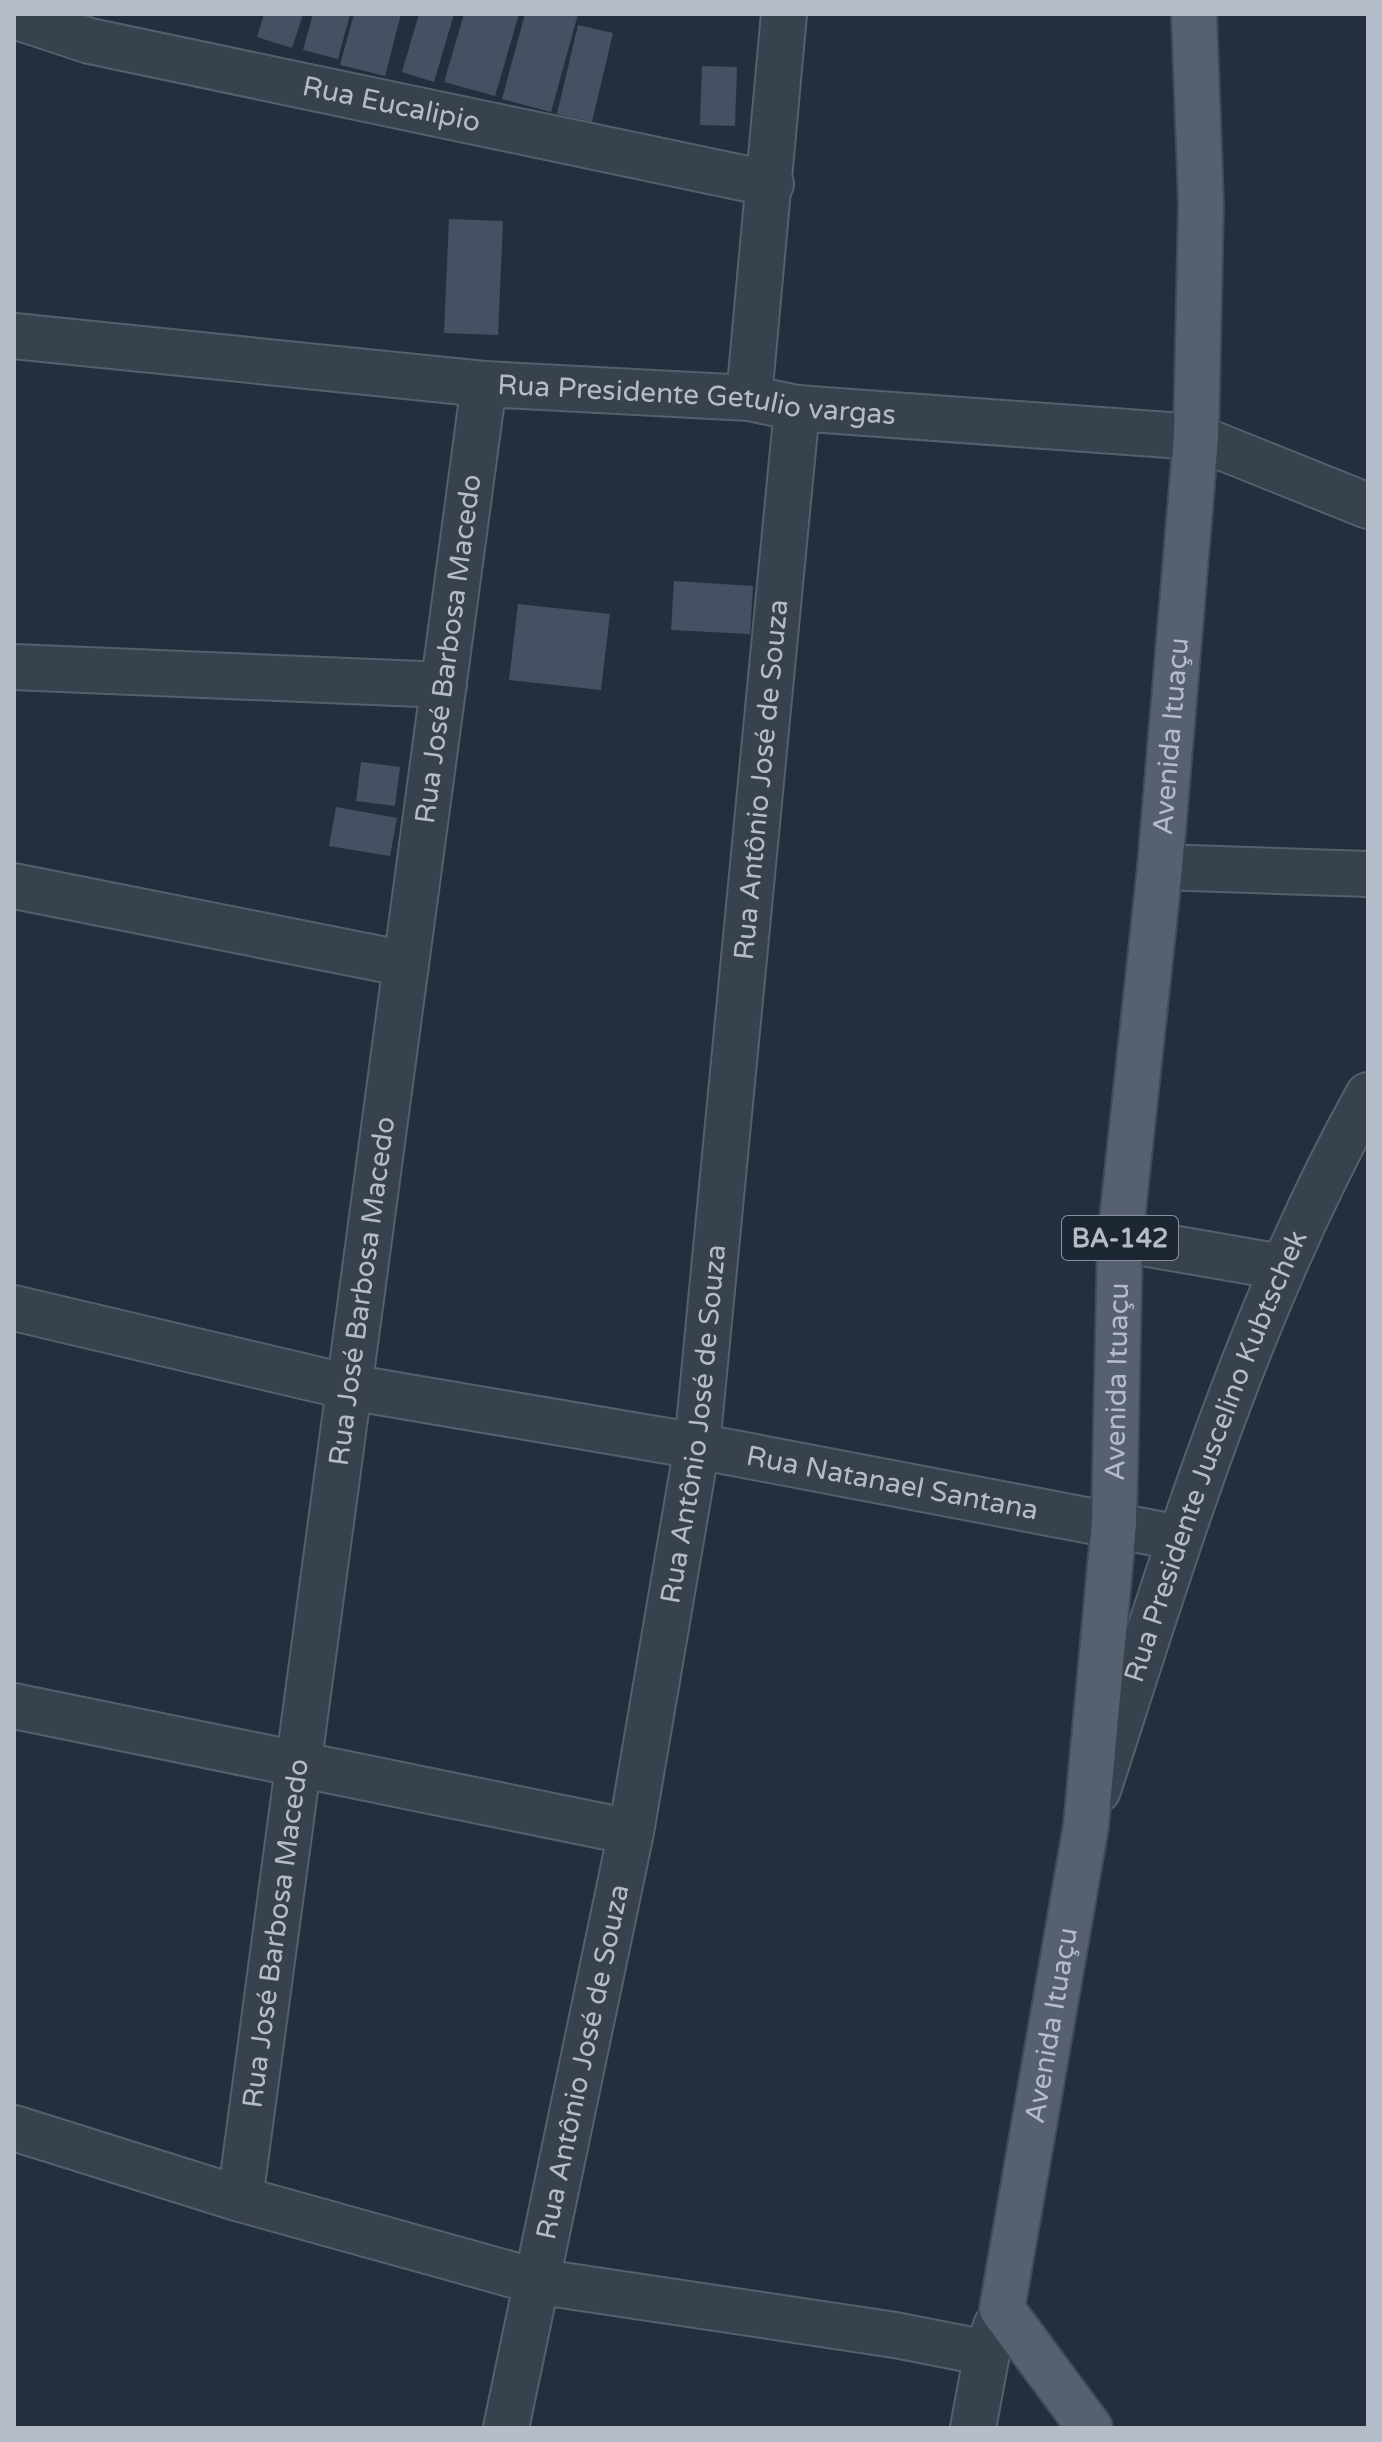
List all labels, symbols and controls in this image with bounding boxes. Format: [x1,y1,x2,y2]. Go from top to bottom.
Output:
street label: Rua Eucalipio [299,69,483,140]
street label: Rua Presidente Getulio vargas [497,368,897,432]
street label: Rua José Barbosa Macedo [408,472,489,826]
street label: Rua Antônio José de Souza [727,598,795,961]
street label: Avenida Ituaçu [1146,636,1196,836]
street label: Rua José Barbosa Macedo [322,1114,402,1468]
road number: BA-142 [1062,1216,1178,1260]
street label: Rua Presidente Juscelino Kubtschek [1117,1225,1315,1686]
street label: Rua Antônio José de Souza [653,1243,733,1606]
street label: Avenida Ituaçu [1098,1282,1136,1481]
street label: Rua Natanael Santana [744,1439,1041,1528]
street label: Rua José Barbosa Macedo [235,1757,316,2110]
street label: Rua Antônio José de Souza [529,1881,637,2243]
street label: Avenida Ituaçu [1018,1925,1085,2126]

